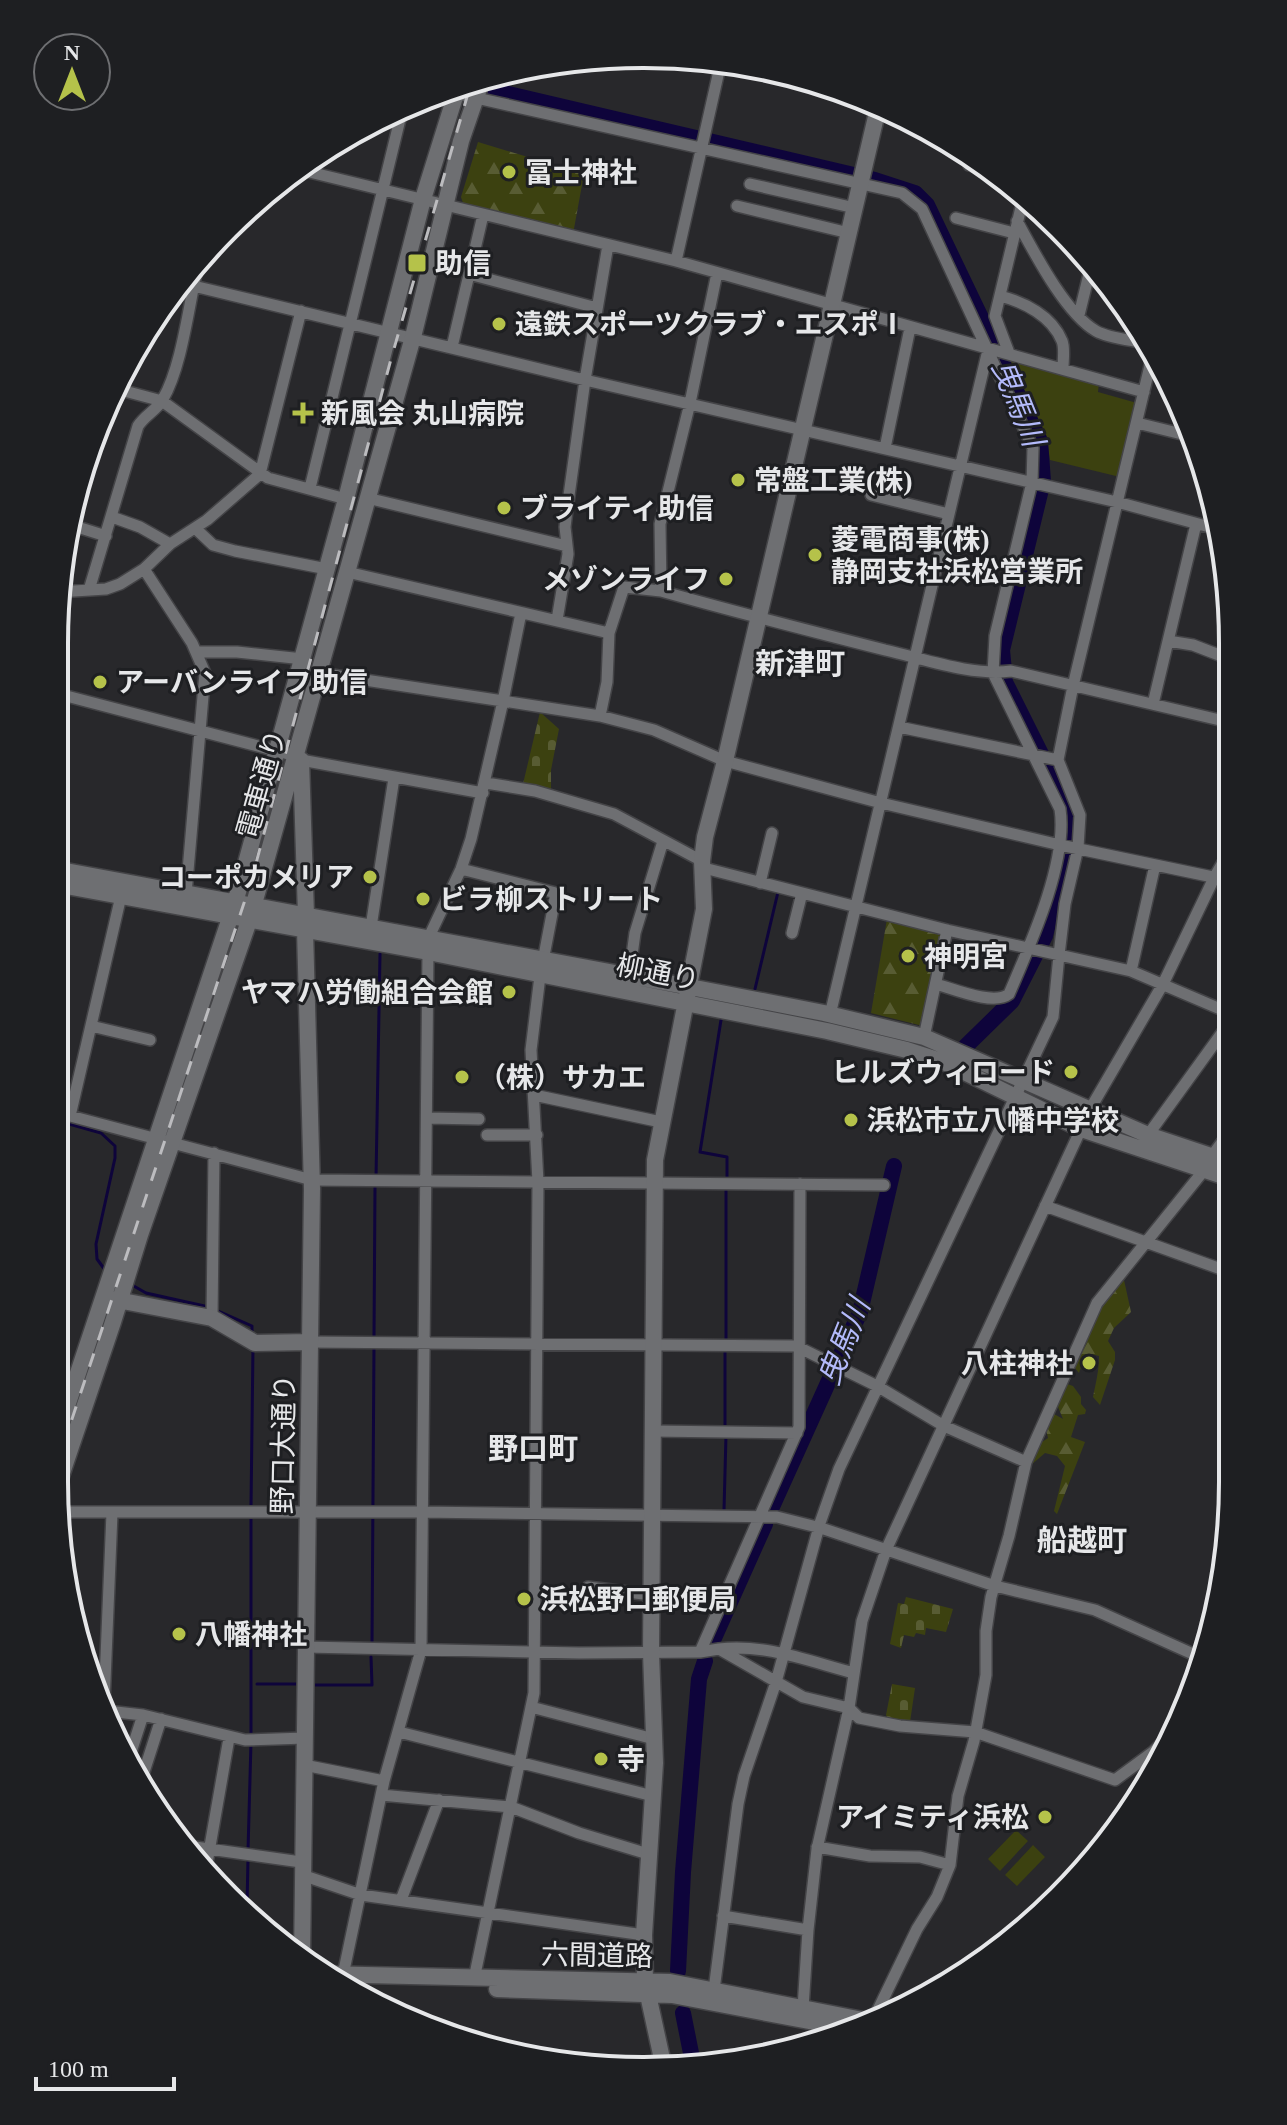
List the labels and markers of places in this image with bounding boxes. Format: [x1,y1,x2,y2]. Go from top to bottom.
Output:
place label: 冨士神社 [525,157,637,188]
marker: 冨士神社 [500,163,518,181]
place label: 助信 [435,248,491,279]
marker: 助信 [406,252,428,274]
place label: 遠鉄スポーツクラブ・エスポⅠ [515,309,906,340]
marker: 遠鉄スポーツクラブ・エスポⅠ [490,315,508,333]
place label: 新風会 丸山病院 [321,398,524,429]
marker: 新風会 丸山病院 [292,402,314,424]
place label: 常盤工業(株) [754,465,913,496]
marker: 常盤工業(株) [729,471,747,489]
place label: ブライティ助信 [520,493,714,524]
marker: ブライティ助信 [495,499,513,517]
place label: 菱電商事(株) 静岡支社浜松営業所 [831,524,1083,587]
marker: 菱電商事(株) 静岡支社浜松営業所 [806,546,824,564]
place label: メゾンライフ [542,564,710,595]
marker: メゾンライフ [717,570,735,588]
place label: アーバンライフ助信 [116,667,367,698]
marker: アーバンライフ助信 [91,673,109,691]
place label: コーポカメリア [158,862,354,893]
marker: コーポカメリア [361,868,379,886]
place label: ビラ柳ストリート [439,884,663,915]
marker: ビラ柳ストリート [414,890,432,908]
place label: 神明宮 [924,941,1008,972]
marker: 神明宮 [899,947,917,965]
place label: ヤマハ労働組合会館 [241,977,493,1008]
marker: ヤマハ労働組合会館 [500,983,518,1001]
place label: ヒルズウィロード [831,1057,1055,1088]
place label: （株）サカエ [478,1062,646,1093]
marker: ヒルズウィロード [1062,1063,1080,1081]
marker: （株）サカエ [453,1068,471,1086]
place label: 浜松市立八幡中学校 [867,1105,1119,1136]
marker: 浜松市立八幡中学校 [842,1111,860,1129]
place label: 八柱神社 [961,1348,1073,1379]
marker: 八柱神社 [1080,1354,1098,1372]
place label: 浜松野口郵便局 [540,1584,736,1615]
marker: 浜松野口郵便局 [515,1590,533,1608]
place label: 八幡神社 [195,1619,307,1650]
marker: 八幡神社 [170,1625,188,1643]
place label: 寺 [617,1744,645,1775]
marker: 寺 [592,1750,610,1768]
place label: アイミティ浜松 [836,1802,1029,1833]
marker: アイミティ浜松 [1036,1808,1054,1826]

